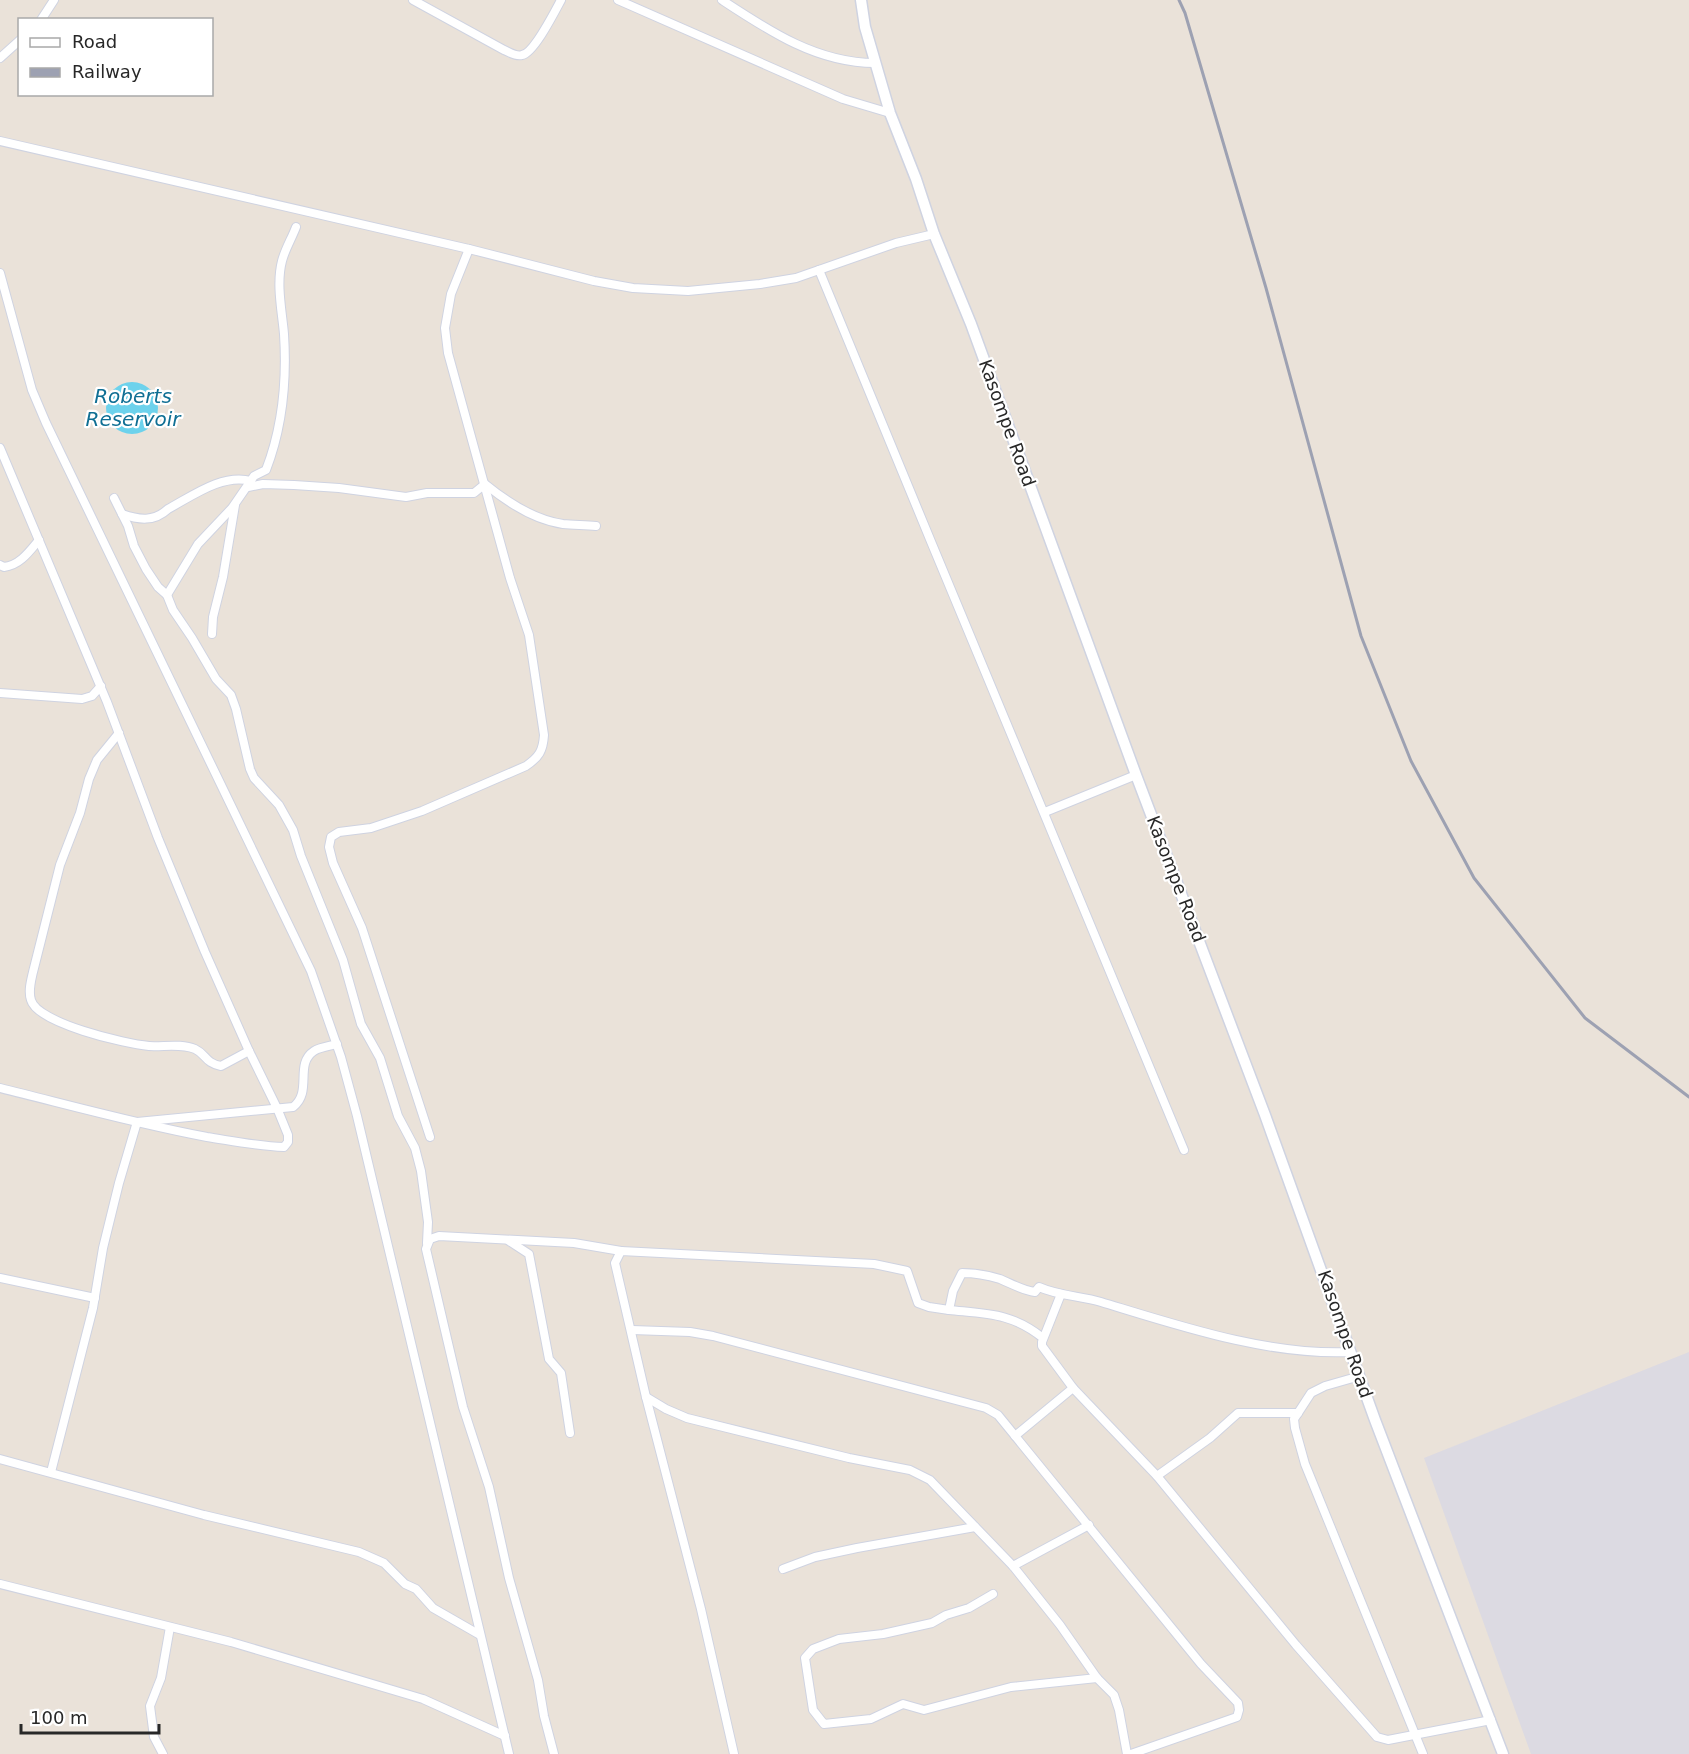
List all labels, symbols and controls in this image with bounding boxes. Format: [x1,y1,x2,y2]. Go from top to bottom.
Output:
legend [18,18,213,96]
text: Road [72,31,117,52]
text: Railway [72,61,142,82]
street label: Kasompe Road [975,356,1040,489]
water label: Roberts Reservoir [86,384,182,431]
street label: Kasompe Road [1143,813,1210,945]
street label: Kasompe Road [1314,1267,1377,1401]
scale bar [21,1697,159,1735]
text: 100 m [30,1707,88,1728]

